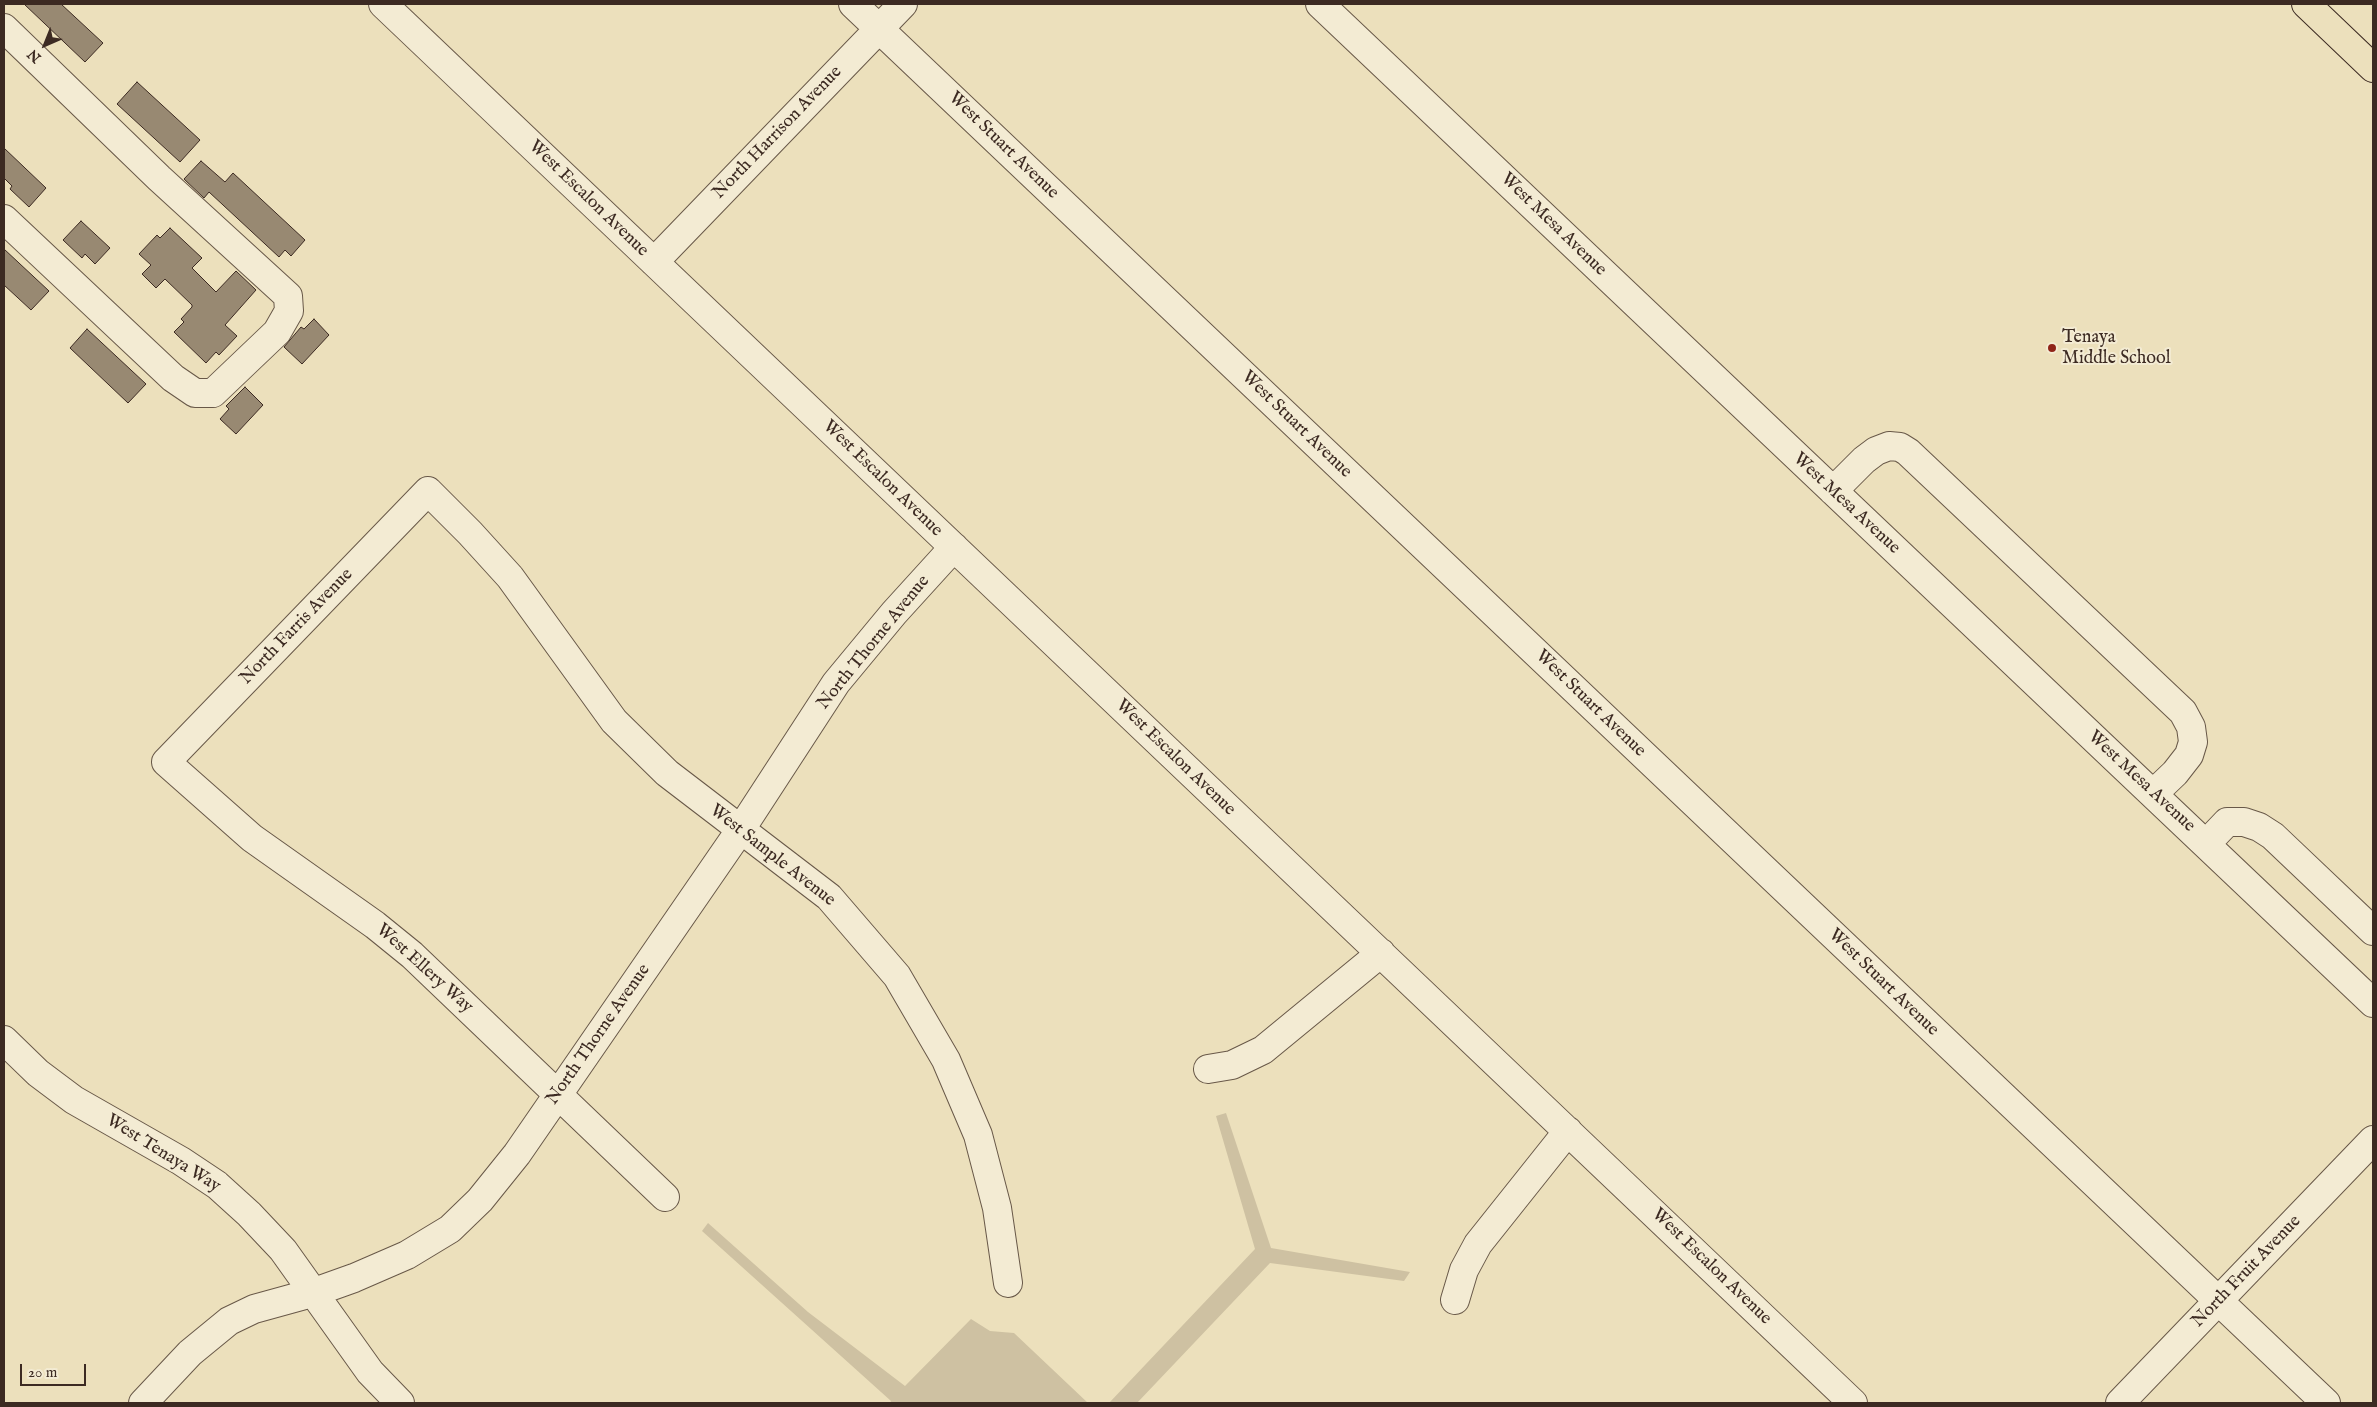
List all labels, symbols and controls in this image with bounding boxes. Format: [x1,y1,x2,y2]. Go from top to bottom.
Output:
north arrow [20,20,70,70]
text: N [24,45,45,66]
street label: North Harrison Avenue [709,62,847,204]
street label: West Stuart Avenue [943,88,1063,204]
street label: West Escalon Avenue [524,136,652,262]
street label: West Mesa Avenue [1495,169,1611,281]
place label: Tenaya Middle School [2062,327,2171,369]
marker: Tenaya Middle School [2046,342,2058,354]
street label: West Stuart Avenue [1236,367,1356,483]
street label: West Escalon Avenue [818,416,946,542]
street label: West Mesa Avenue [1788,449,1904,559]
street label: North Farris Avenue [236,564,358,690]
street label: North Thorne Avenue [813,571,935,715]
street label: West Stuart Avenue [1530,646,1650,762]
street label: West Escalon Avenue [1111,695,1239,821]
street label: West Mesa Avenue [2083,727,2199,837]
street label: West Sample Avenue [705,800,839,912]
street label: West Ellery Way [371,920,477,1018]
street label: West Stuart Avenue [1823,925,1943,1041]
street label: North Thorne Avenue [542,961,656,1109]
street label: West Tenaya Way [102,1110,224,1198]
street label: West Escalon Avenue [1647,1204,1775,1330]
street label: North Fruit Avenue [2188,1211,2306,1333]
scale bar [22,1354,89,1386]
text: 20 m [28,1363,57,1382]

